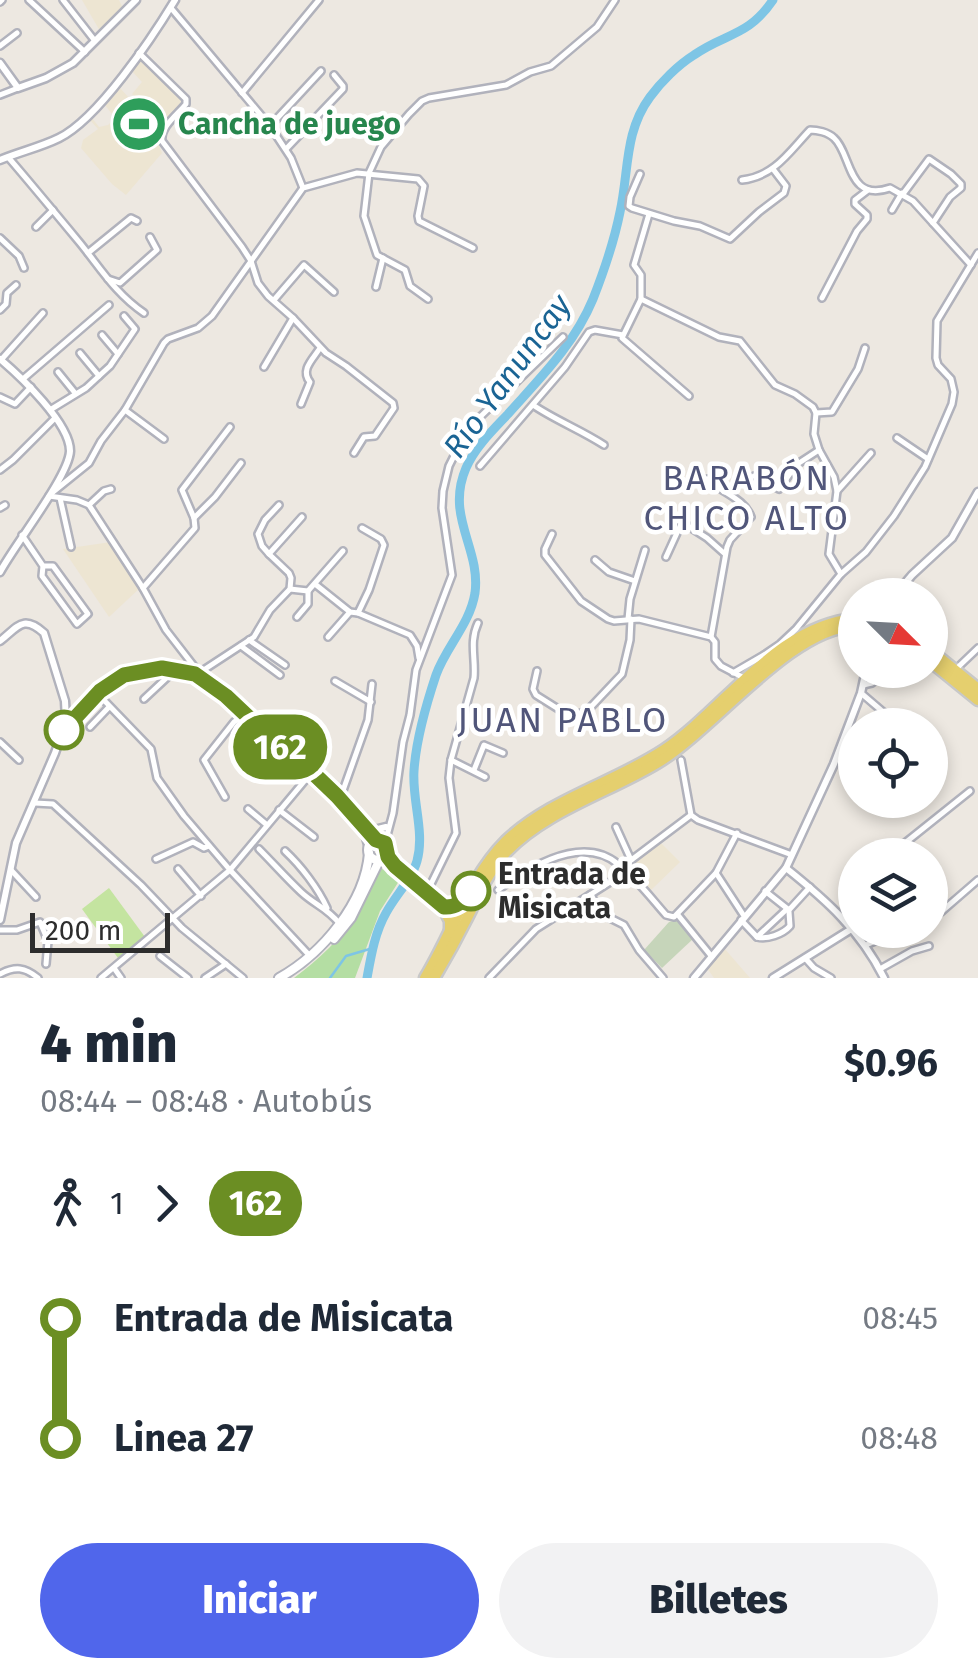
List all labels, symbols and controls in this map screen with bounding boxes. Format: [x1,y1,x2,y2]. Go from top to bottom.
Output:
sports icon: Cancha de juego [109,94,169,154]
place label: Cancha de juego [178,106,401,142]
water label: Río Yanuncay [435,286,580,465]
district label: BARABÓN CHICO ALTO [644,457,850,539]
north arrow [838,578,948,688]
map controls [838,578,948,948]
district label: JUAN PABLO [457,699,669,741]
button: locate [838,708,948,818]
unlabelled marker [45,711,83,749]
line badge: 162 [222,714,338,780]
text: 162 [253,726,307,768]
button: layers [838,838,948,948]
place label: Entrada de Misicata [498,856,646,926]
marker: Entrada de Misicata [452,872,490,910]
scale bar [30,908,170,953]
text: 200 m [45,914,122,947]
text: 4 min [40,1011,178,1077]
text: $0.96 [844,1040,938,1086]
text: 08:44 – 08:48 · Autobús [40,1082,372,1120]
icon: walk [40,1176,95,1231]
icon: forward [139,1176,194,1231]
text: 162 [229,1182,282,1224]
text: 1 [110,1184,124,1222]
text: Entrada de Misicata [114,1295,454,1341]
text: 08:45 [862,1299,938,1337]
text: Linea 27 [114,1415,254,1461]
text: 08:48 [860,1419,938,1457]
button: Iniciar [40,1543,479,1658]
button: Billetes [499,1543,938,1658]

